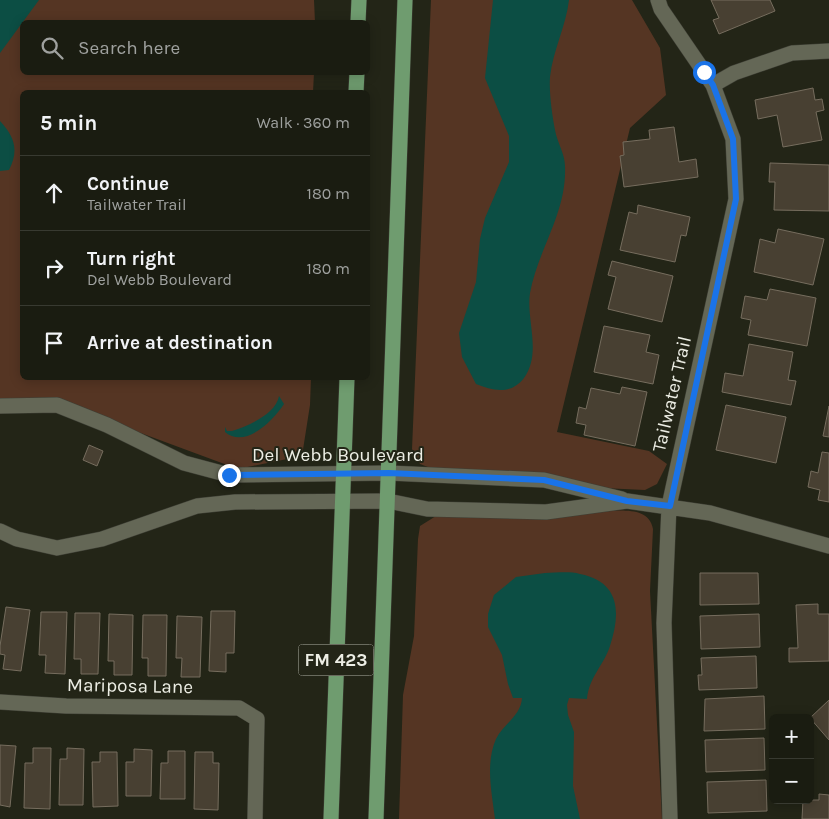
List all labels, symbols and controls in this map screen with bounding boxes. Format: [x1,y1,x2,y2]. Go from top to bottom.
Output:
search box [20,20,370,75]
icon: search [38,34,66,62]
text: Search here [78,37,180,59]
route start [693,61,716,84]
text: 5 min [40,111,97,135]
text: Walk · 360 m [257,113,350,132]
text: Continue [87,173,169,195]
icon: ahead [40,179,68,207]
text: 180 m [307,184,350,203]
text: Tailwater Trail [87,195,187,214]
text: Turn right [87,248,176,270]
icon: right [40,254,68,282]
text: 180 m [307,259,350,278]
text: Del Webb Boulevard [87,270,232,289]
icon: arrive [40,329,68,357]
text: Arrive at destination [87,332,273,354]
street label: Tailwater Trail [648,334,696,454]
street label: Del Webb Boulevard [252,444,424,466]
route end [218,464,241,487]
road number: FM 423 [298,644,374,676]
street label: Mariposa Lane [67,674,193,698]
map controls [769,714,814,804]
button: + [769,714,814,759]
button: − [769,759,814,804]

